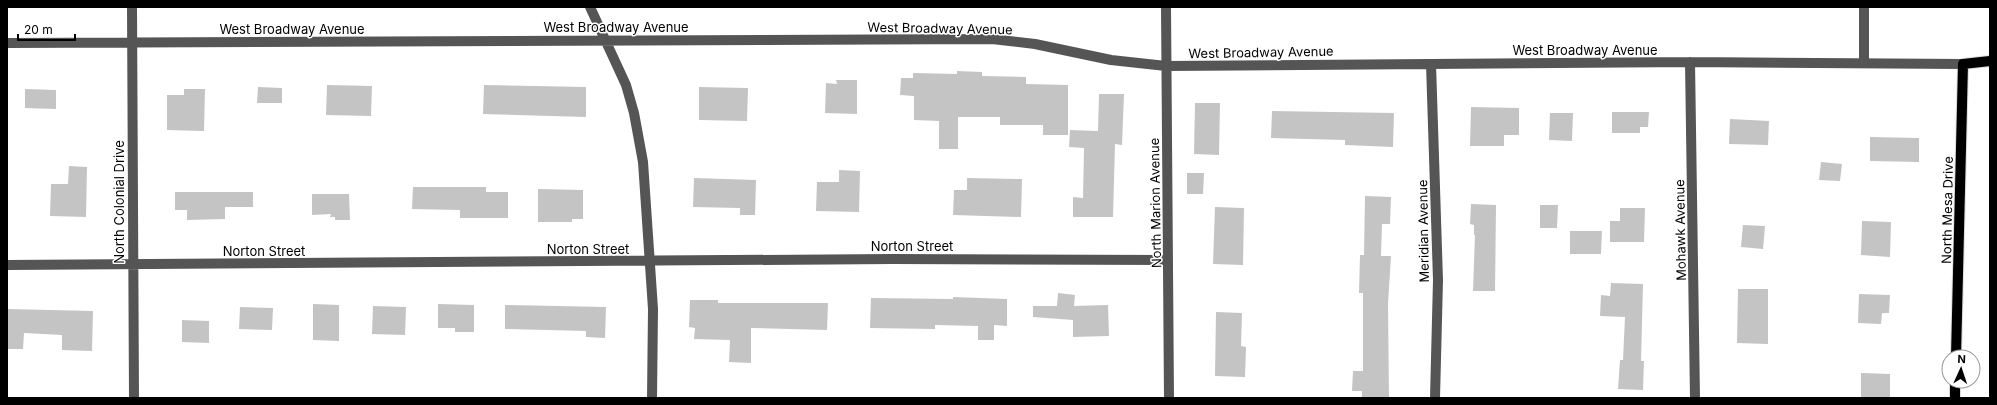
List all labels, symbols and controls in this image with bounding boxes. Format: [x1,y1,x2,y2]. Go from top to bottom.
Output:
scale bar [18,16,75,42]
street label: West Broadway Avenue [543,19,689,35]
street label: West Broadway Avenue [867,19,1013,37]
street label: West Broadway Avenue [219,21,365,37]
text: 20 m [24,22,53,37]
street label: West Broadway Avenue [1512,42,1658,58]
street label: West Broadway Avenue [1188,43,1334,61]
street label: North Marion Avenue [1146,138,1164,268]
street label: North Colonial Drive [111,140,127,264]
street label: North Mesa Drive [1938,156,1956,264]
street label: Meridian Avenue [1414,179,1432,283]
street label: Mohawk Avenue [1671,179,1689,281]
street label: Norton Street [871,238,953,254]
street label: Norton Street [547,241,629,257]
street label: Norton Street [223,243,305,259]
north arrow [1941,349,1981,389]
text: N [1957,352,1966,366]

